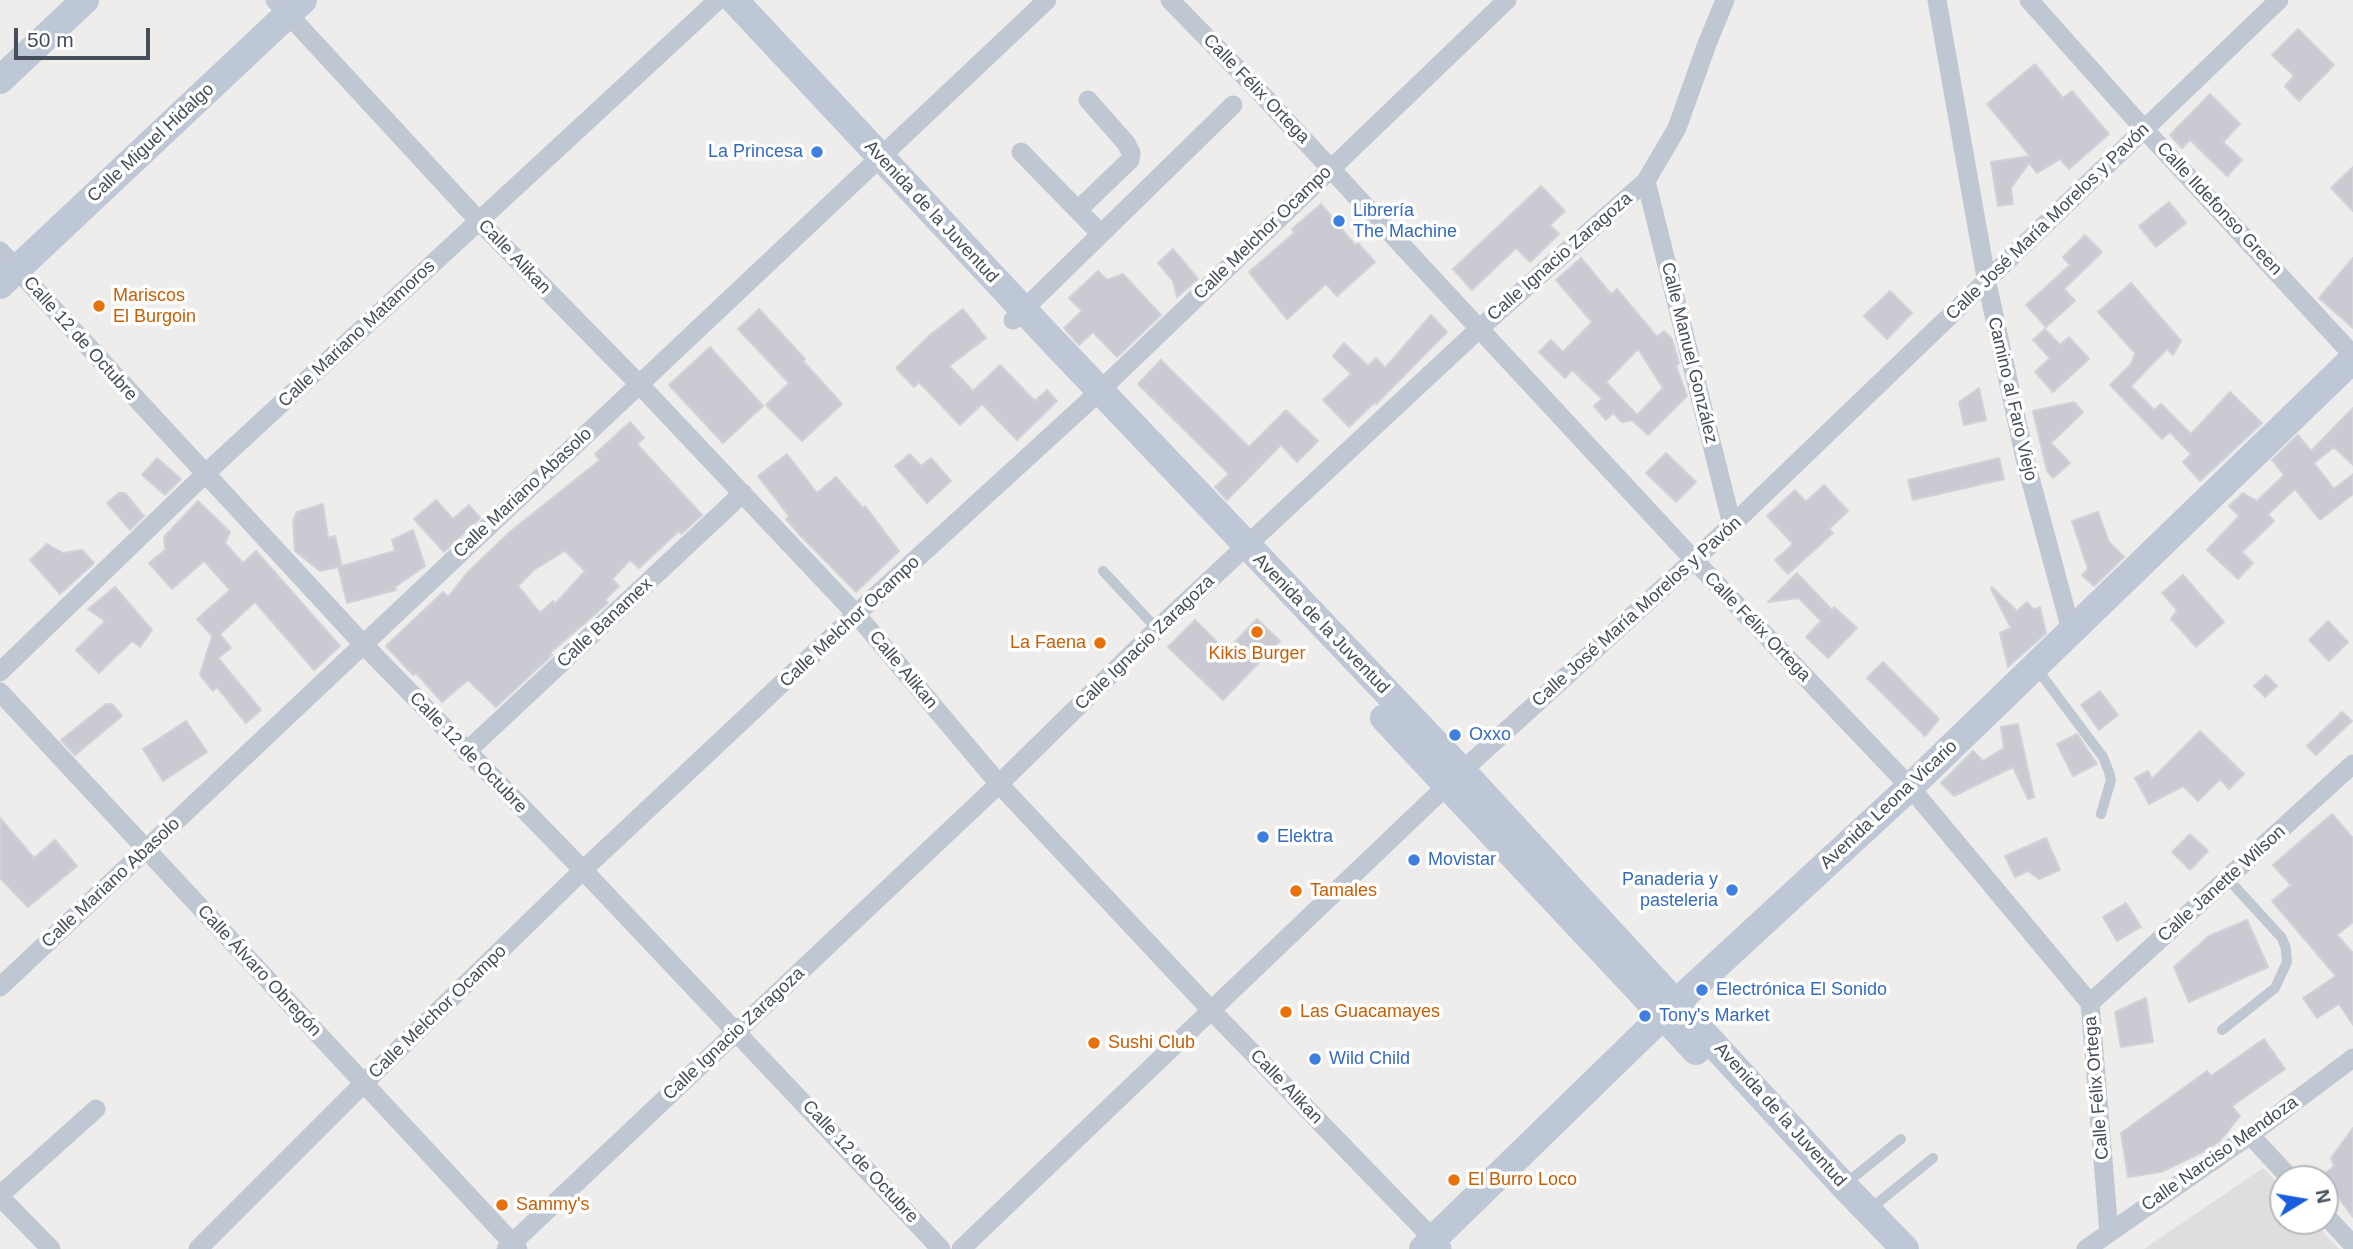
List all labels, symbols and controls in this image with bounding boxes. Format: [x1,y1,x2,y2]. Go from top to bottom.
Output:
scale bar [18,14,154,58]
text: 50 m [27,28,74,51]
street label: Calle Félix Ortega [1198,30,1314,148]
street label: Calle Miguel Hidalgo [83,79,219,207]
street label: Calle José María Morelos y Pavón [1942,119,2154,325]
street label: Avenida de la Juventud [859,136,1003,288]
street label: Calle Ildefonso Green [2152,138,2286,280]
place label: La Princesa [708,141,803,163]
marker: La Princesa [809,144,825,160]
street label: Calle Melchor Ocampo [1190,162,1336,304]
street label: Calle Ignacio Zaragoza [1483,188,1637,326]
place label: Librería The Machine [1353,200,1457,242]
marker: Librería The Machine [1331,213,1347,229]
street label: Calle Alikan [473,215,555,299]
street label: Calle Mariano Matamoros [274,256,440,412]
street label: Calle Manuel González [1656,260,1722,446]
street label: Calle 12 de Octubre [18,272,142,406]
place label: Mariscos El Burgoin [113,285,196,328]
marker: Mariscos El Burgoin [91,298,107,314]
street label: Camino al Faro Viejo [1983,315,2041,483]
street label: Calle Mariano Abasolo [449,423,597,563]
street label: Calle José María Morelos y Pavón [1528,512,1746,712]
street label: Avenida de la Juventud [1248,549,1394,699]
street label: Calle Melchor Ocampo [776,552,924,692]
street label: Calle Félix Ortega [1699,568,1815,686]
street label: Calle Ignacio Zaragoza [1071,571,1219,715]
street label: Calle Banamex [553,573,657,673]
marker: Kikis Burger [1249,624,1265,640]
street label: Calle Alikan [864,627,942,713]
place label: La Faena [1010,632,1086,654]
marker: La Faena [1092,635,1108,651]
place label: Kikis Burger [1208,643,1306,665]
street label: Calle 12 de Octubre [405,688,531,818]
place label: Oxxo [1469,724,1511,746]
marker: Oxxo [1447,727,1463,743]
street label: Avenida Leona Vicario [1816,736,1962,874]
street label: Calle Mariano Abasolo [37,813,185,953]
street label: Calle Janette Wilson [2154,821,2290,947]
place label: Elektra [1277,826,1333,848]
marker: Elektra [1255,829,1271,845]
place label: Movistar [1428,849,1496,871]
marker: Movistar [1406,852,1422,868]
place label: Panaderia y pasteleria [1622,869,1718,912]
place label: Tamales [1310,880,1377,902]
marker: Panaderia y pasteleria [1724,882,1740,898]
marker: Tamales [1288,883,1304,899]
street label: Calle Álvaro Obregón [192,901,326,1041]
street label: Calle Melchor Ocampo [365,941,511,1083]
street label: Calle Ignacio Zaragoza [659,963,809,1105]
place label: Electrónica El Sonido [1716,979,1887,1001]
marker: Electrónica El Sonido [1694,982,1710,998]
place label: Las Guacamayes [1300,1001,1440,1023]
marker: Las Guacamayes [1278,1004,1294,1020]
place label: Tony's Market [1659,1005,1769,1027]
marker: Tony's Market [1637,1008,1653,1024]
street label: Calle Félix Ortega [2080,1015,2114,1161]
place label: Sushi Club [1108,1032,1195,1054]
marker: Sushi Club [1086,1035,1102,1051]
street label: Avenida de la Juventud [1709,1038,1851,1192]
street label: Calle Alikan [1245,1045,1327,1129]
place label: Wild Child [1329,1048,1410,1070]
marker: Wild Child [1307,1051,1323,1067]
street label: Calle Narciso Mendoza [2138,1092,2302,1216]
street label: Calle 12 de Octubre [798,1096,922,1228]
north arrow [2269,1165,2339,1235]
place label: El Burro Loco [1468,1169,1577,1191]
marker: El Burro Loco [1446,1172,1462,1188]
text: N [2312,1188,2335,1205]
place label: Sammy's [516,1194,589,1216]
marker: Sammy's [494,1197,510,1213]

